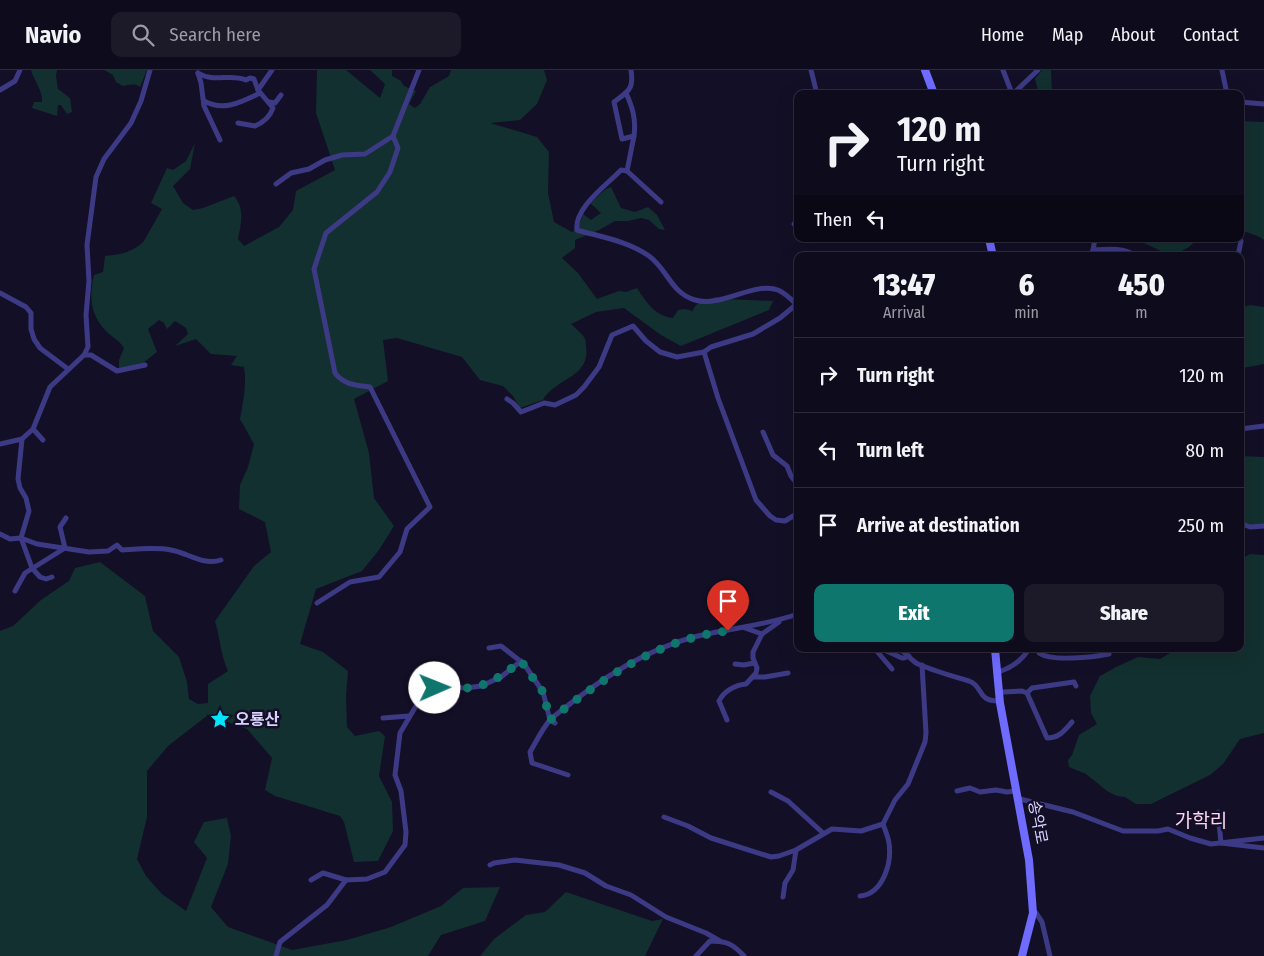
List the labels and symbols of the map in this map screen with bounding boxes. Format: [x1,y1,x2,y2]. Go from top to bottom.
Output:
pin [707,580,749,631]
position arrow [408,661,460,713]
place icon: 오룡산 [209,708,231,730]
place label: 오룡산 [235,710,279,729]
street label: 송악로 [1024,799,1052,846]
district label: 가학리 [1175,809,1227,832]

